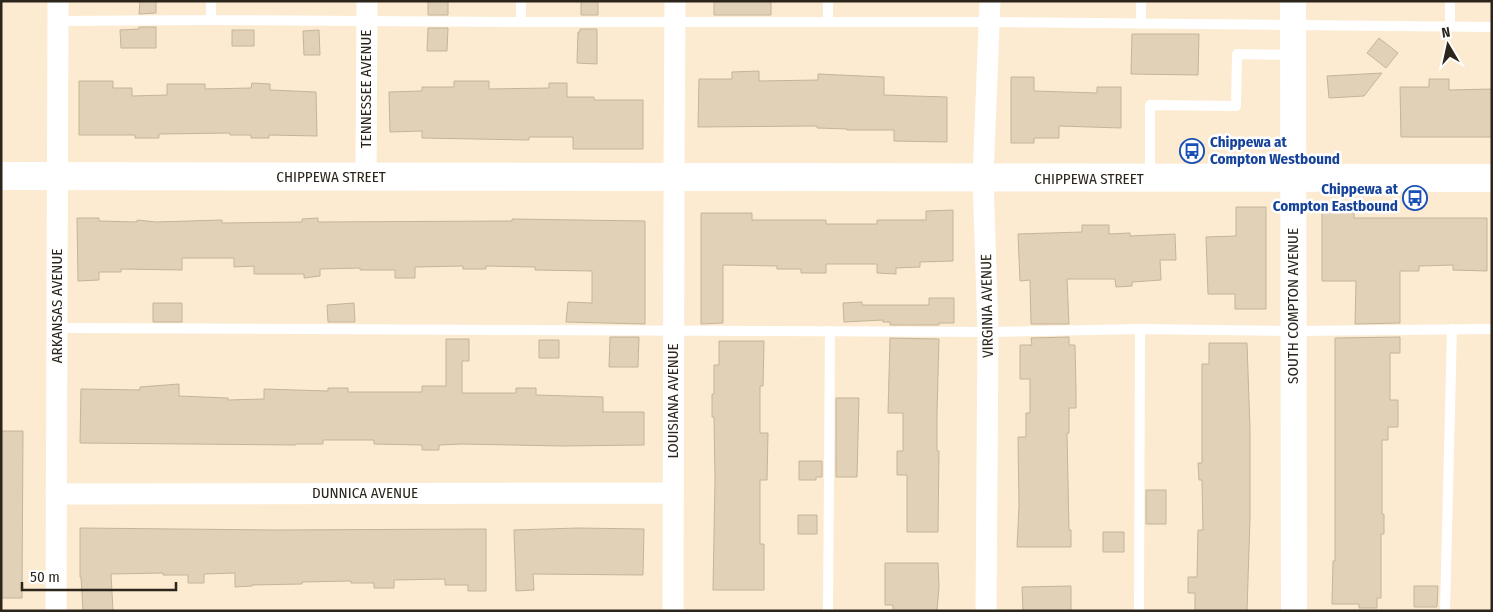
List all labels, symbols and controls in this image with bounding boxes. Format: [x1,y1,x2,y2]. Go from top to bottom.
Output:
north arrow [1423,20,1473,70]
text: N [1441,24,1452,42]
street label: TENNESSEE AVENUE [357,30,375,148]
place label: Chippewa at Compton Westbound [1210,133,1340,168]
bus stop icon: Chippewa at Compton Westbound [1179,138,1205,164]
street label: CHIPPEWA STREET [276,168,386,186]
street label: CHIPPEWA STREET [1034,170,1144,188]
place label: Chippewa at Compton Eastbound [1273,180,1399,215]
bus stop icon: Chippewa at Compton Eastbound [1402,185,1428,211]
street label: SOUTH COMPTON AVENUE [1284,228,1302,384]
street label: ARKANSAS AVENUE [48,249,66,363]
street label: VIRGINIA AVENUE [977,254,997,358]
street label: LOUISIANA AVENUE [664,343,682,459]
street label: DUNNICA AVENUE [312,484,418,502]
scale bar [22,560,176,592]
text: 50 m [30,568,60,586]

